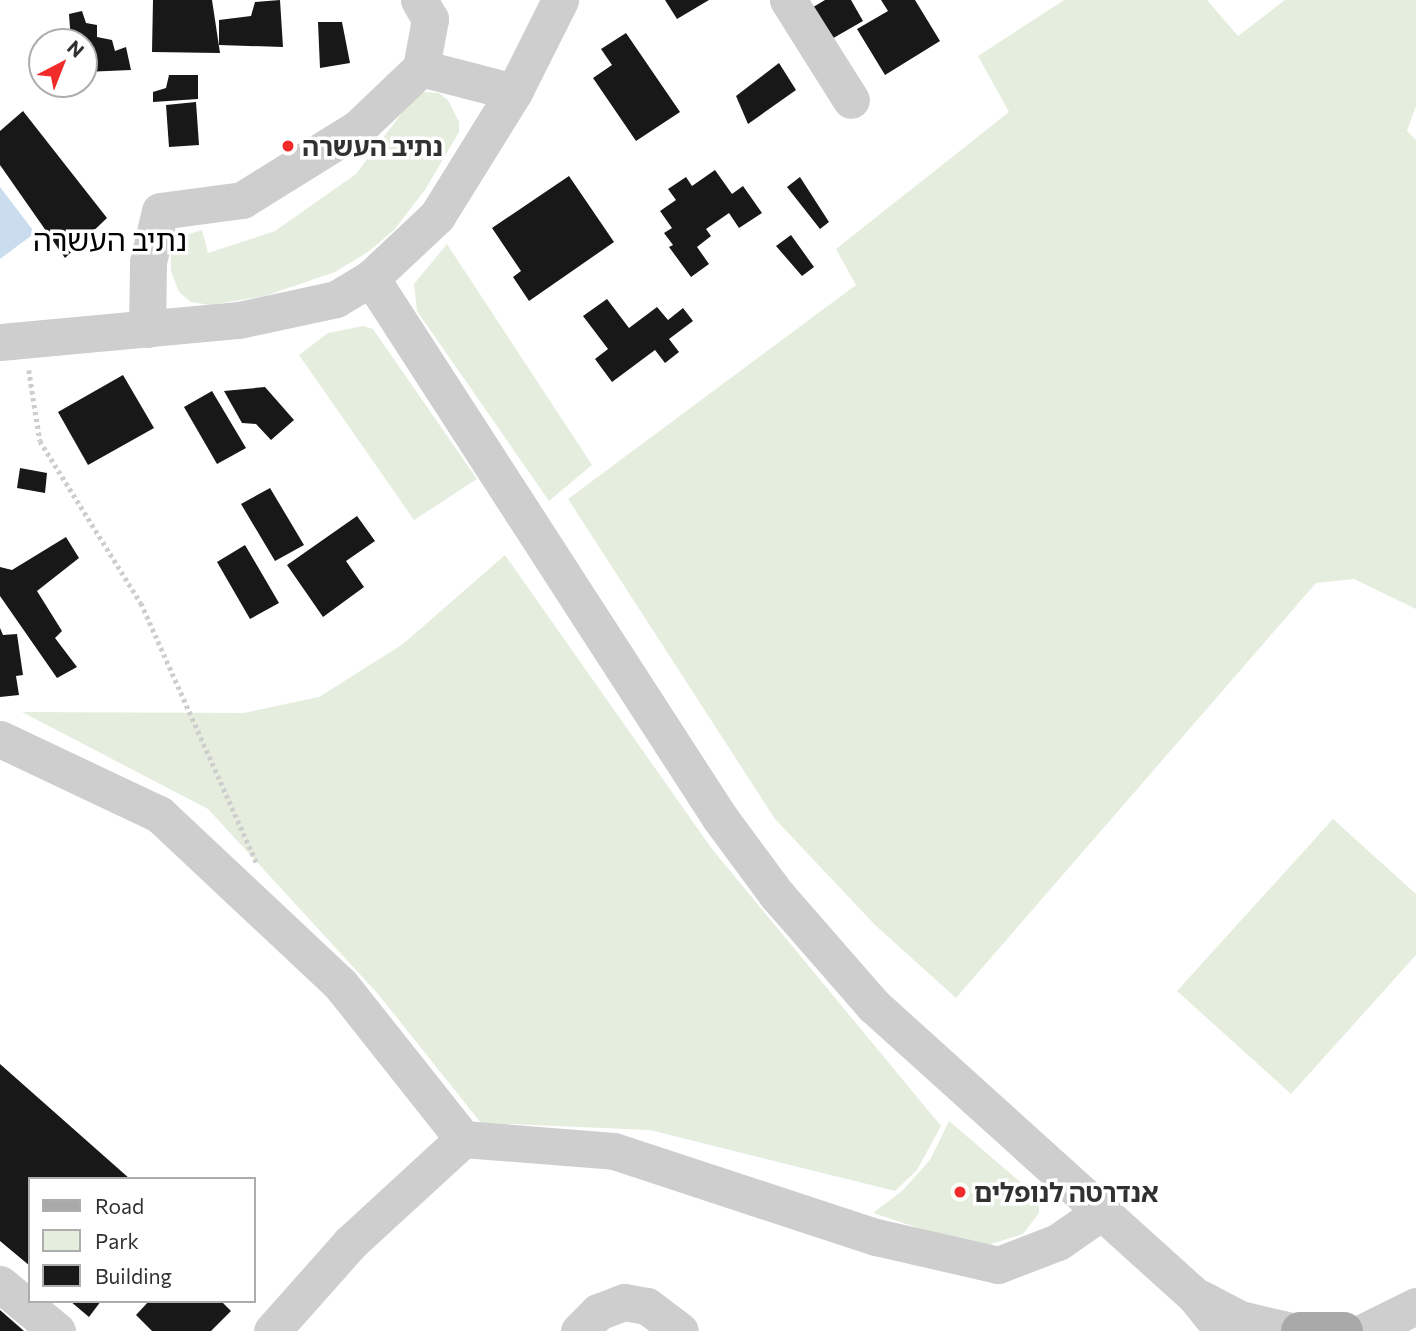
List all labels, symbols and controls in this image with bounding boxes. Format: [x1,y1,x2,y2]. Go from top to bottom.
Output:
north arrow [28,28,98,98]
text: N [63,35,89,62]
place label: נתיב העשרה [302,130,443,162]
marker: נתיב העשרה [280,138,296,154]
district label: נתיב העשרה [33,221,187,257]
place label: אנדרטה לנופלים [974,1176,1159,1208]
legend [28,1177,256,1303]
marker: אנדרטה לנופלים [952,1184,968,1200]
text: Road [95,1193,144,1218]
text: Park [95,1228,139,1253]
text: Building [95,1263,172,1288]

